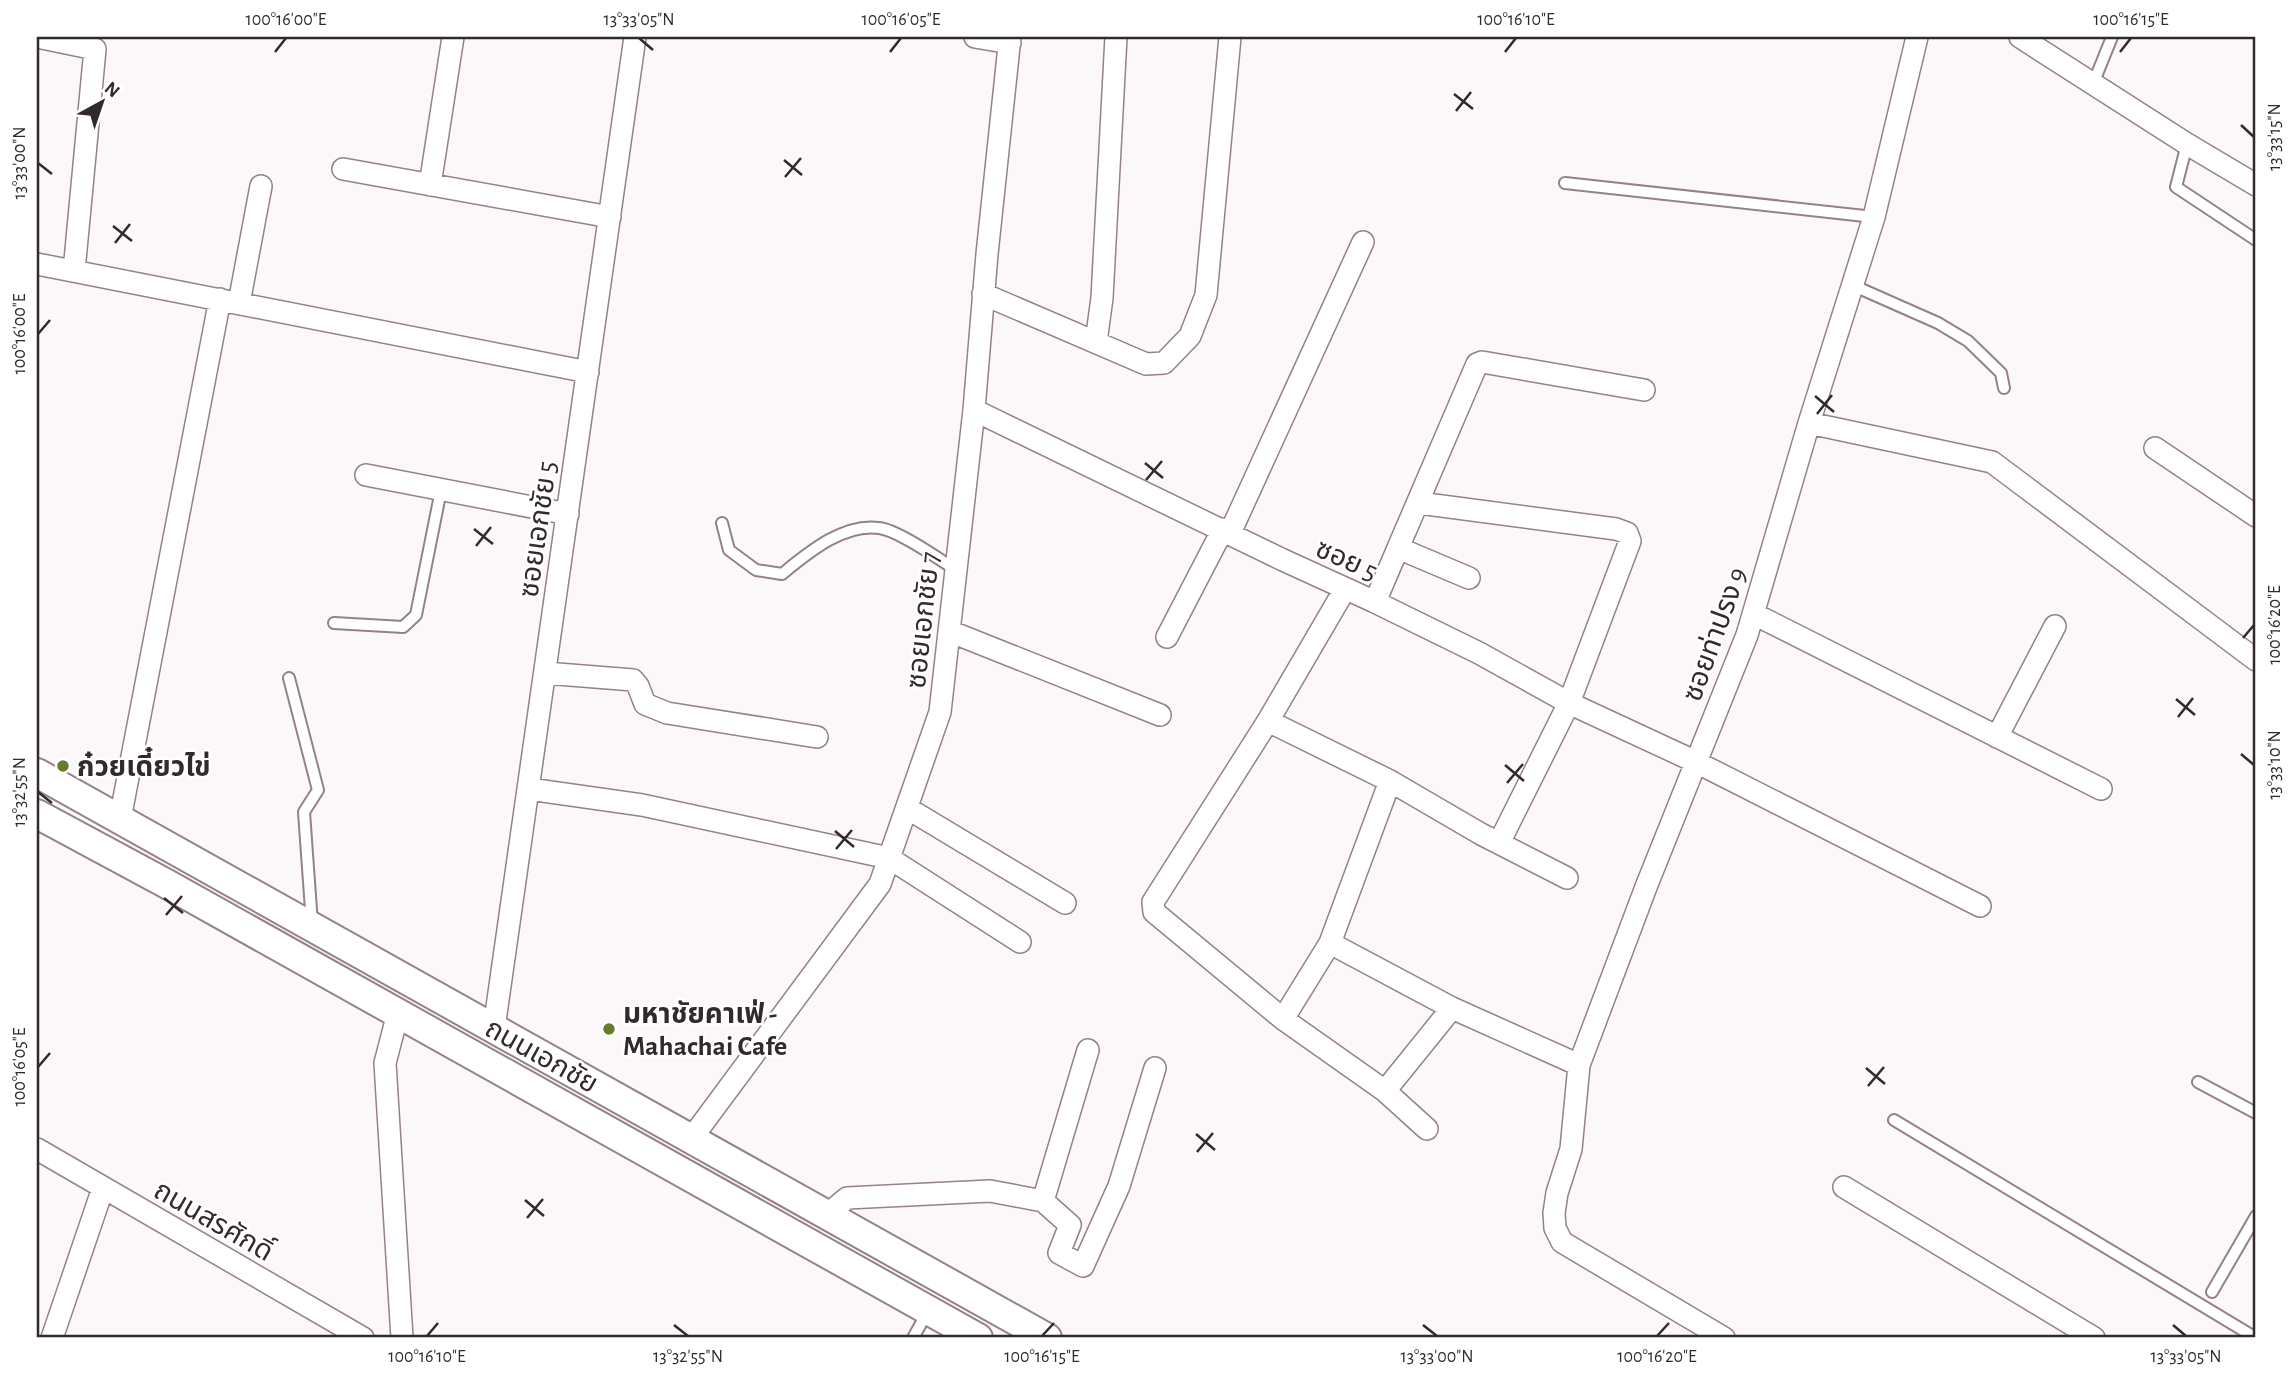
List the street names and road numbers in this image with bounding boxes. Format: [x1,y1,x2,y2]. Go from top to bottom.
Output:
street label: ซอยเอกชัย 5 [515,459,562,599]
street label: ซอย 5 [1311,535,1381,587]
street label: ซอยเอกชัย 7 [902,550,945,690]
street label: ซอยท่าปรง 9 [1676,563,1753,705]
street label: ถนนเอกชัย [480,1014,603,1099]
street label: ถนนสรศักดิ์ [149,1174,279,1267]

